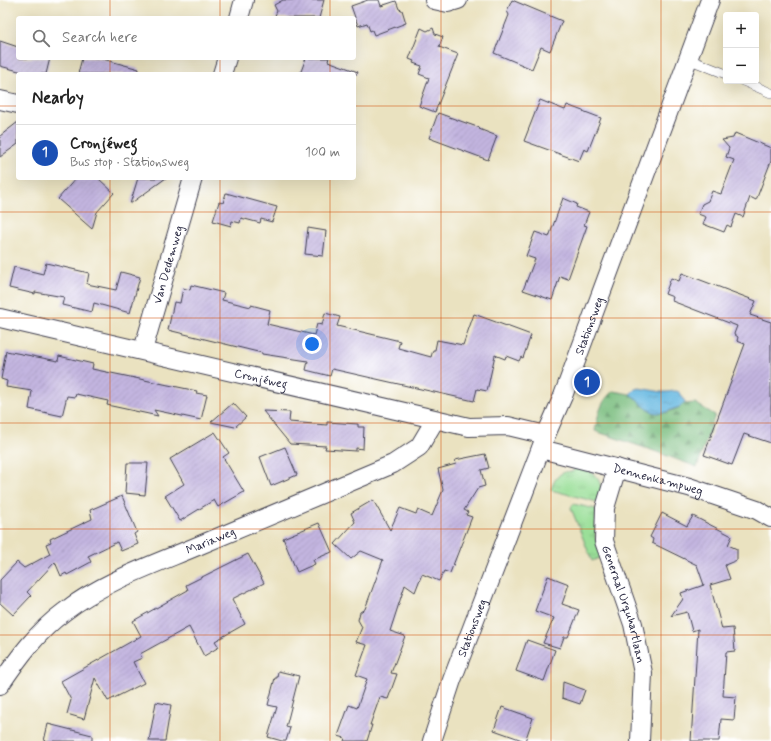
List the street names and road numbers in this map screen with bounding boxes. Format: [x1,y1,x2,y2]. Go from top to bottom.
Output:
street label: Van Dedemweg [150,224,188,306]
street label: Stationsweg [572,295,608,358]
street label: Cronjéweg [233,366,289,395]
street label: Dennenkampweg [611,461,705,500]
street label: Mariaweg [184,524,238,559]
street label: Generaal Urquhartlaan [597,543,648,665]
street label: Stationsweg [455,597,491,660]

